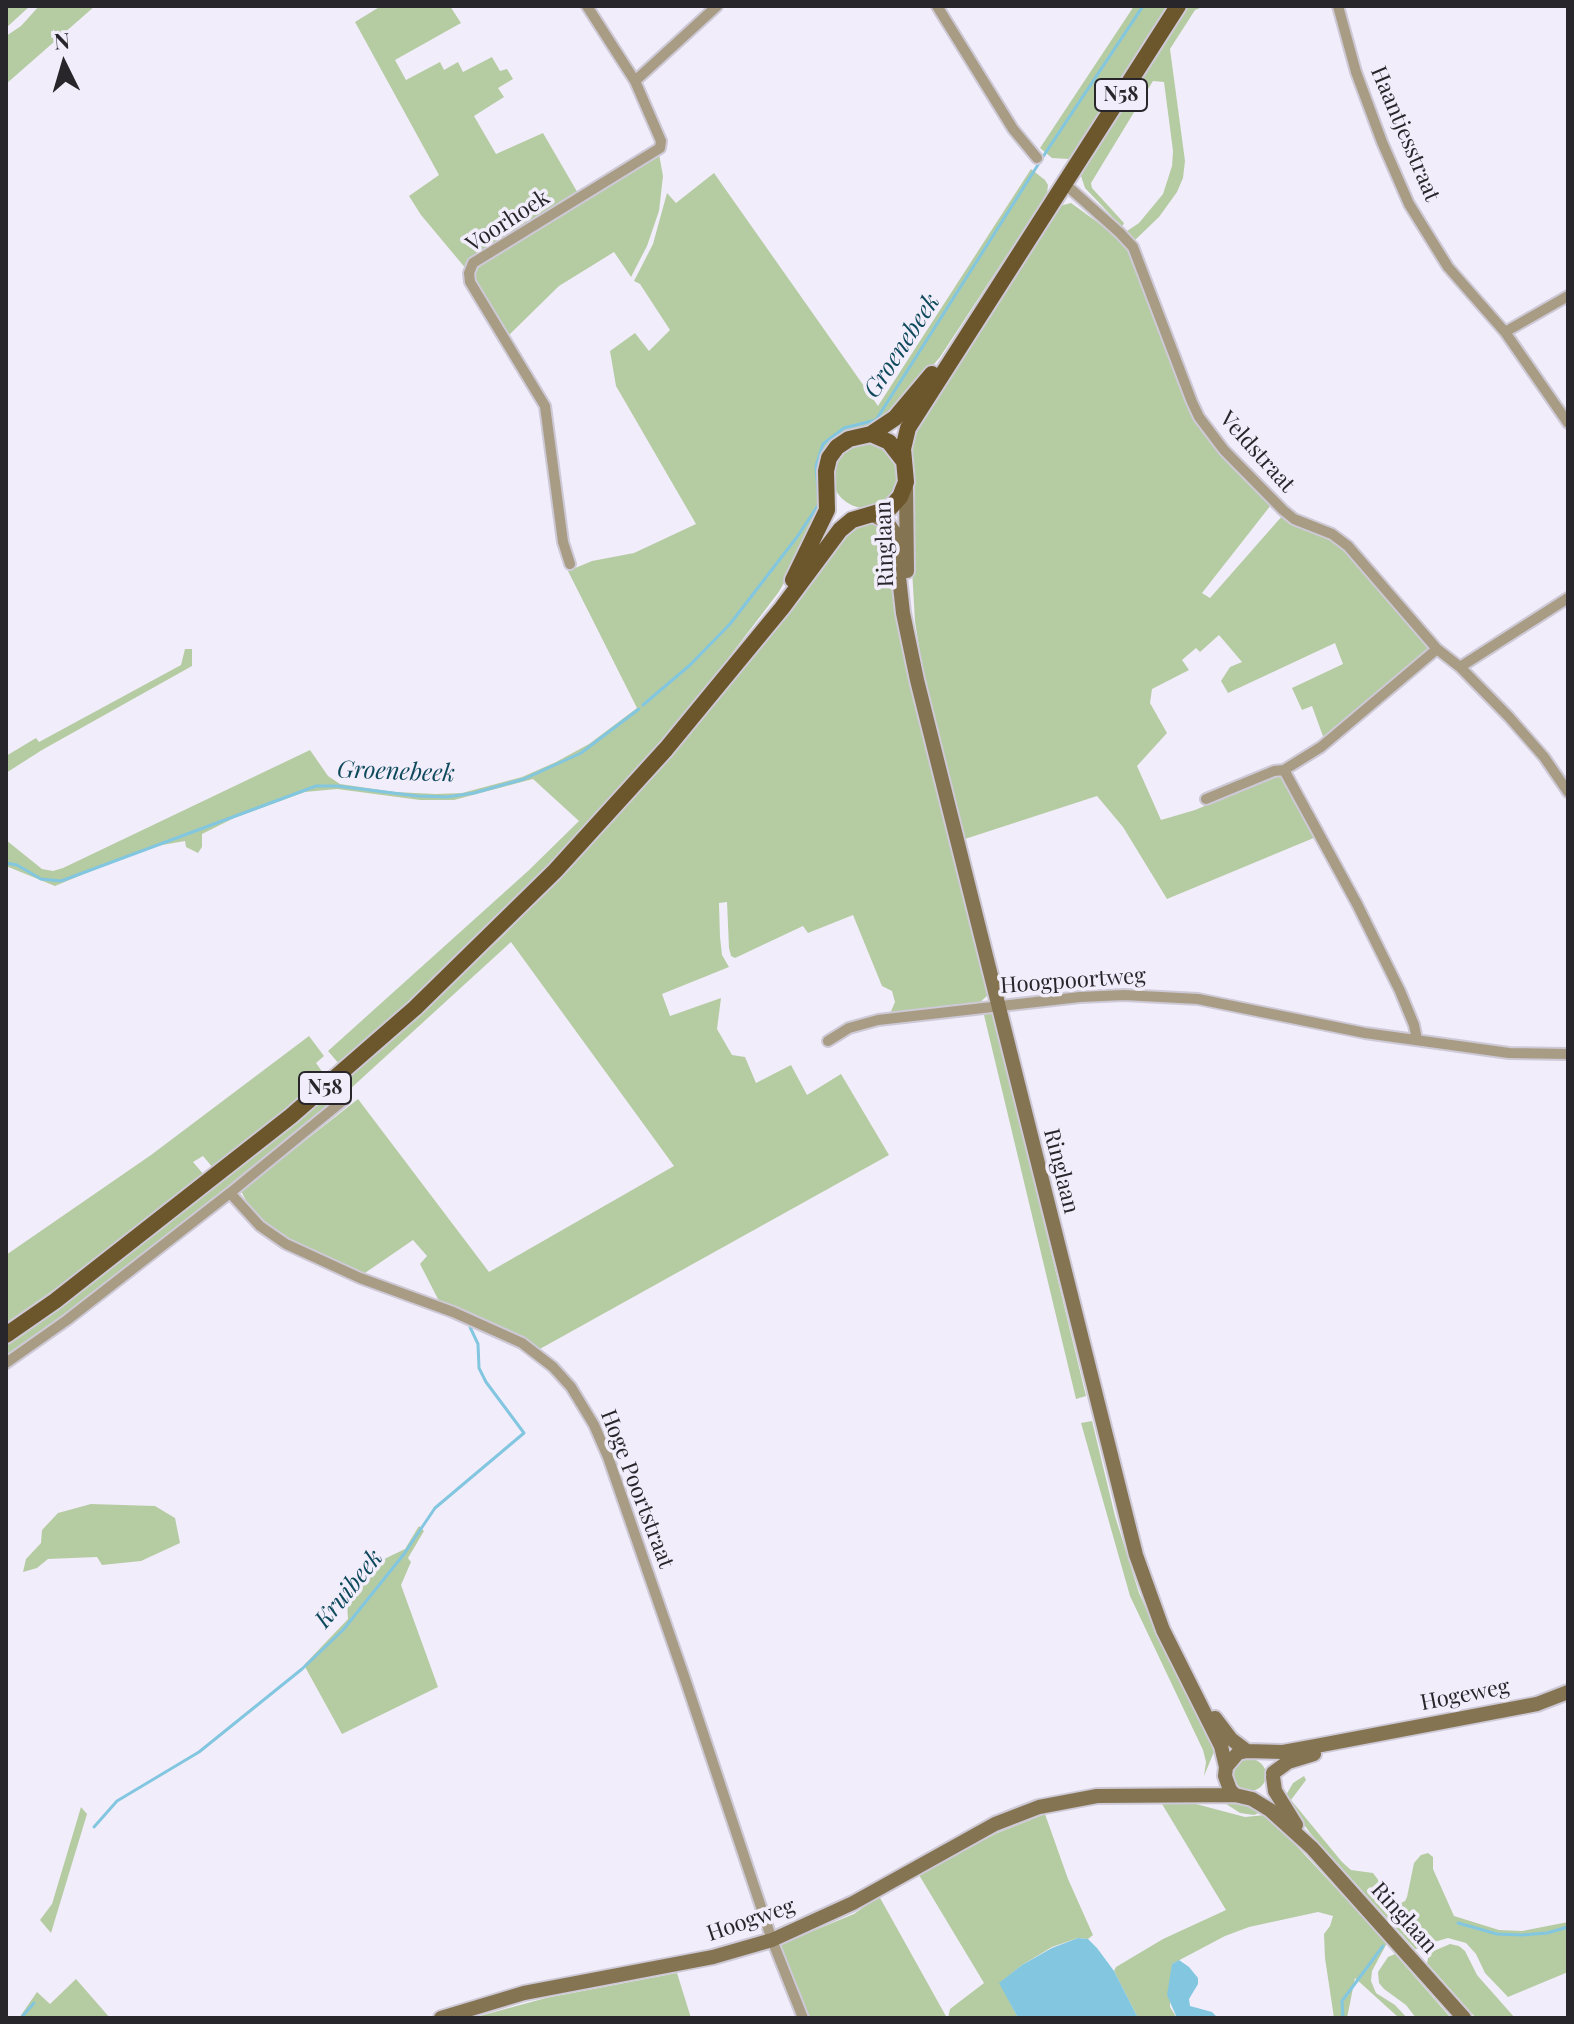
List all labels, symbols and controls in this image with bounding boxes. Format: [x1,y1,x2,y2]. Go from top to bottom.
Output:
north arrow [24,24,104,104]
text: N [53,24,71,56]
street label: Haantjesstraat [1365,63,1445,205]
road number: N58 [1095,79,1147,111]
street label: Voorhoek [461,184,555,258]
water label: Groenebeek [858,289,946,403]
street label: Veldstraat [1214,406,1300,498]
street label: Ringlaan [870,500,900,588]
water label: Groenebeek [337,756,455,788]
street label: Hoogpoortweg [999,963,1147,999]
road number: N58 [299,1072,351,1104]
street label: Ringlaan [1038,1126,1084,1216]
street label: Hoge Poortstraat [595,1406,679,1572]
water label: Kruibeek [309,1544,389,1634]
street label: Hogeweg [1418,1673,1512,1717]
street label: Ringlaan [1365,1877,1443,1959]
street label: Hoogweg [704,1893,798,1947]

